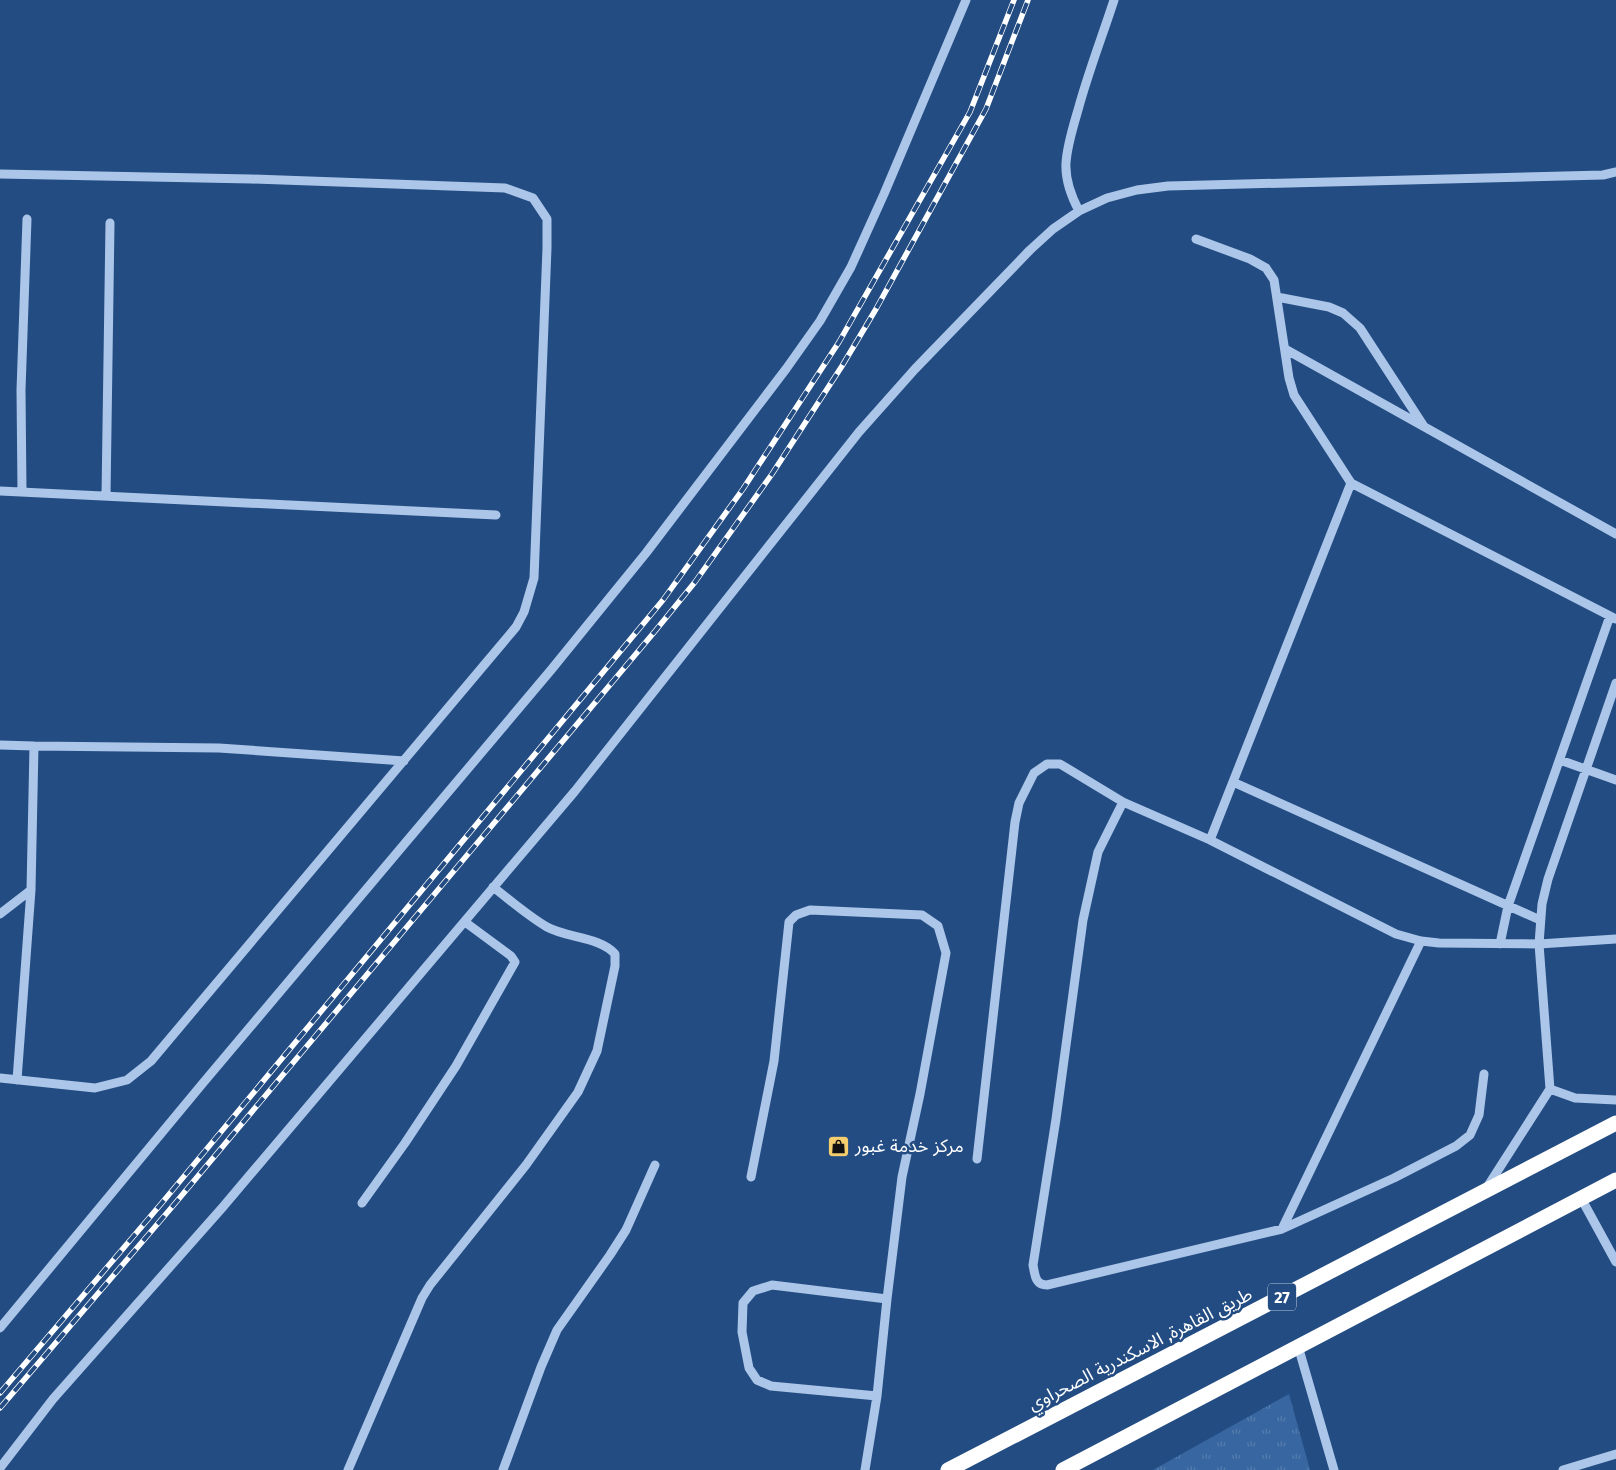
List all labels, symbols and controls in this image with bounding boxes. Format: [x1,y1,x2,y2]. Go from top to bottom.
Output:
shop icon: مركز خدمة غبور [827,1134,851,1158]
place label: مركز خدمة غبور [854,1135,964,1157]
street label: طريق القاهرة, الاسكندرية الصحراوي [1024,1283,1257,1417]
road number: 27 [1268,1284,1296,1310]

